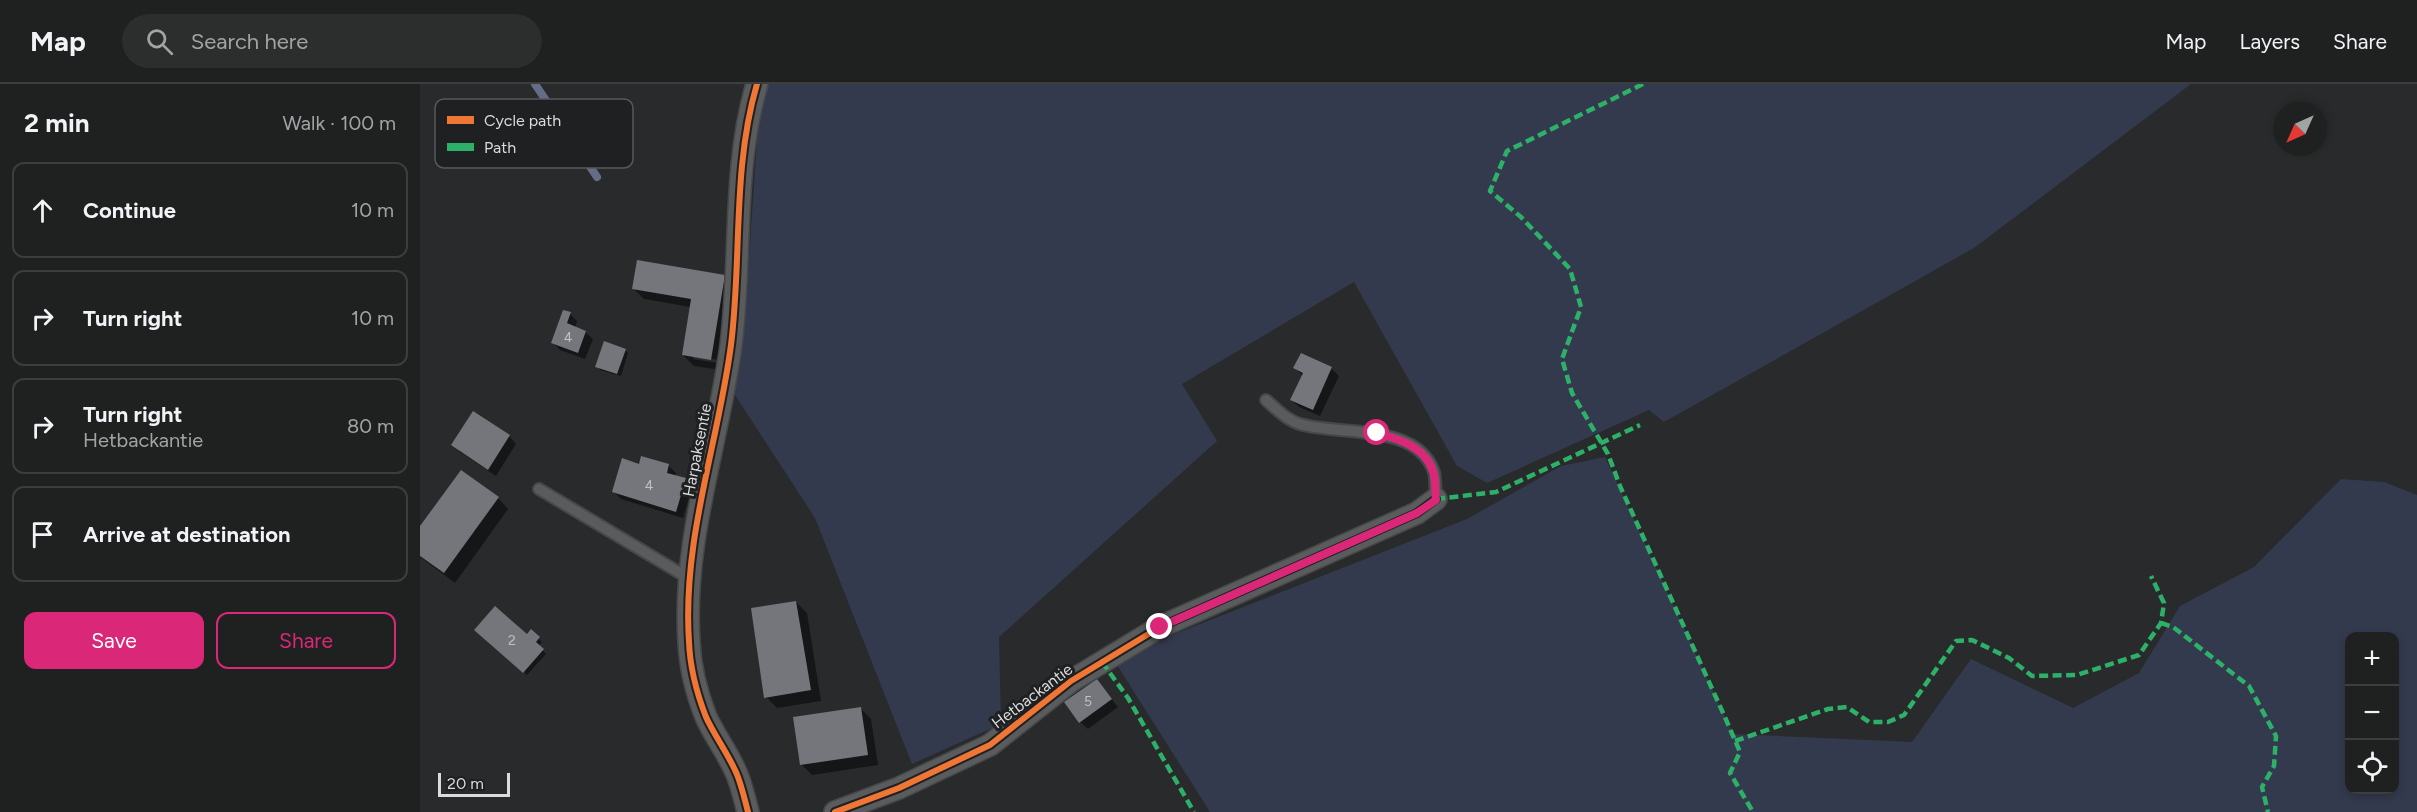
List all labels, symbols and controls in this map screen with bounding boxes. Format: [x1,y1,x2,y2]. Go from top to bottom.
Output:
search box [122,14,542,68]
text: Map [30,24,86,58]
icon: search [143,25,176,58]
text: Search here [191,28,308,55]
text: Map [2166,29,2206,54]
text: Layers [2239,29,2300,54]
text: Share [2333,29,2387,54]
legend [435,99,633,168]
north arrow [2273,102,2327,156]
text: 2 min [24,107,90,139]
text: Walk · 100 m [282,111,396,135]
text: Cycle path [484,111,561,130]
text: Path [484,138,516,157]
icon: ahead [26,194,59,227]
text: Continue [83,197,176,224]
text: 10 m [351,198,394,222]
icon: right [26,302,59,335]
text: Turn right [83,305,182,332]
text: 10 m [351,306,394,330]
house number: 4 [564,329,573,346]
text: Turn right [83,401,182,428]
street label: Harpaksentie [679,402,715,498]
icon: right [26,410,59,443]
text: 80 m [347,414,394,438]
route start [1363,419,1389,445]
text: Hetbackantie [83,428,203,452]
house number: 4 [645,477,654,494]
icon: arrive [26,518,59,551]
text: Arrive at destination [83,521,291,548]
button: Save [24,612,204,669]
button: Share [216,612,396,669]
route end [1146,613,1172,639]
house number: 2 [508,632,516,649]
map controls [2345,632,2399,794]
button: + [2345,632,2399,686]
street label: Hetbackantie [988,659,1076,733]
button: − [2345,686,2399,740]
house number: 5 [1084,693,1092,710]
button: locate [2345,740,2399,794]
scale bar [438,770,510,798]
text: 20 m [447,774,484,793]

